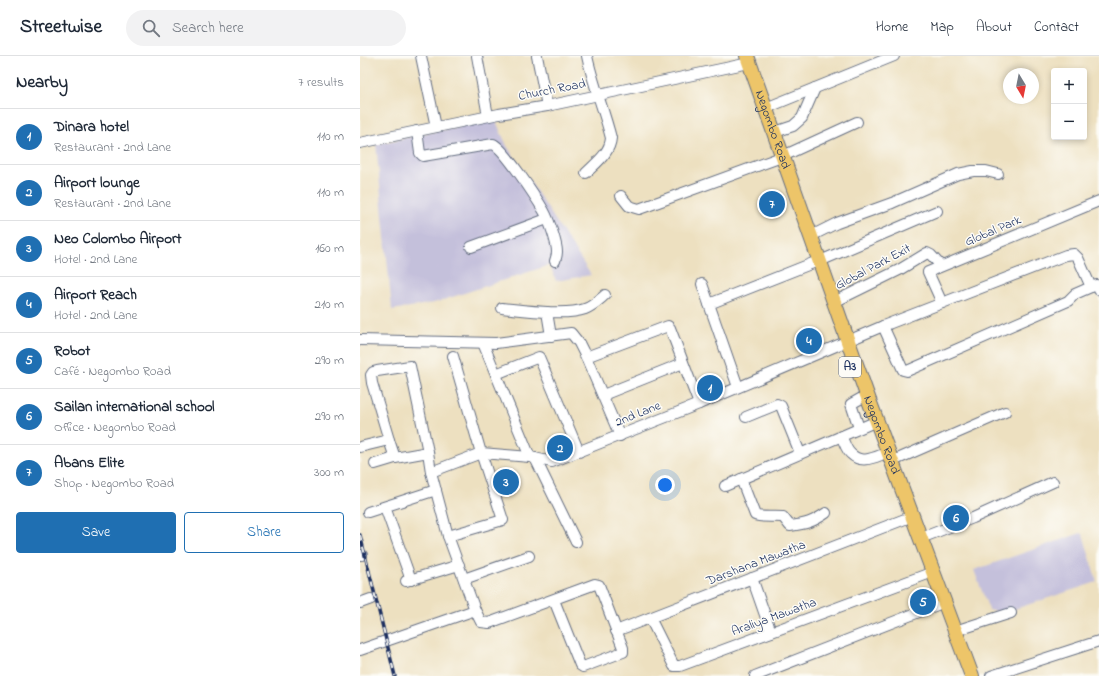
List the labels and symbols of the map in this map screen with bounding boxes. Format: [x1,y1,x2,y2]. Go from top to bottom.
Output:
north arrow [1003,68,1039,104]
street label: Church Road [517,74,588,106]
street label: Negombo Road [750,87,796,172]
pin: 7 [759,189,785,219]
street label: Global Park [962,211,1024,251]
street label: Global Park Exit [832,239,915,295]
pin: 4 [796,326,822,356]
road number: A3 [839,357,861,377]
pin: 1 [697,373,723,403]
street label: Negombo Road [858,393,905,477]
street label: 2nd Lane [612,396,664,432]
pin: 2 [547,433,573,463]
pin: 3 [493,467,519,497]
your location [655,475,675,495]
pin: 6 [943,503,969,533]
street label: Darshana Mawatha [703,535,808,591]
pin: 5 [910,587,936,617]
street label: Araliya Mawatha [729,593,819,642]

